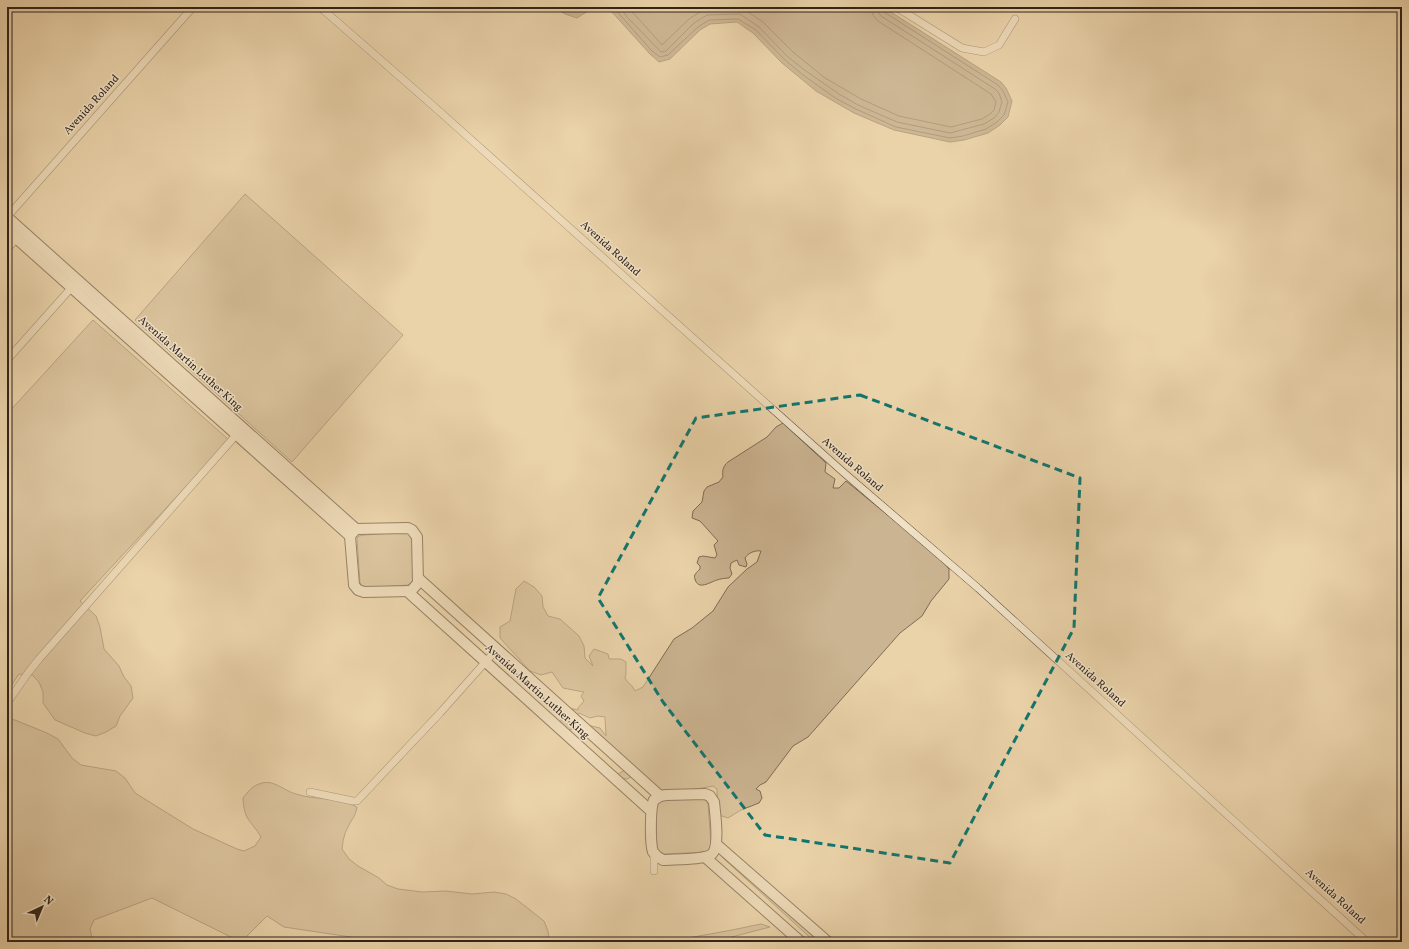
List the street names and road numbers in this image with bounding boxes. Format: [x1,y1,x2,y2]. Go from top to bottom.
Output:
street label: Avenida Roland [61,72,123,138]
street label: Avenida Roland [577,218,643,280]
street label: Avenida Martin Luther King [135,313,246,415]
street label: Avenida Roland [818,434,886,496]
street label: Avenida Martin Luther King [482,641,593,743]
street label: Avenida Roland [1062,649,1128,711]
street label: Avenida Roland [1302,866,1368,928]

